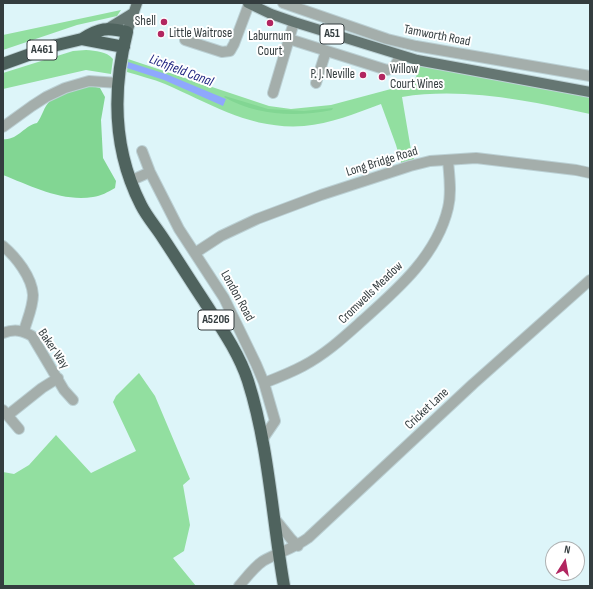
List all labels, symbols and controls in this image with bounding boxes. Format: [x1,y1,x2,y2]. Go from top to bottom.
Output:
place label: Shell [135,14,156,30]
marker: Shell [159,17,169,27]
marker: Laburnum Court [265,18,275,28]
street label: Tamworth Road [402,22,472,50]
road number: A51 [320,24,344,44]
place label: Little Waitrose [169,26,232,42]
marker: Little Waitrose [156,29,166,39]
place label: Laburnum Court [248,29,292,60]
road number: A461 [27,40,57,60]
water label: Lichfield Canal [147,51,215,91]
place label: Willow Court Wines [390,62,443,93]
place label: P. J. Neville [311,67,355,83]
marker: P. J. Neville [358,70,368,80]
marker: Willow Court Wines [377,72,387,82]
street label: Long Bridge Road [344,144,420,180]
street label: Cromwells Meadow [336,258,406,328]
street label: London Road [217,268,257,324]
road number: A5206 [198,310,234,330]
street label: Baker Way [34,326,72,372]
street label: Cricket Lane [402,385,452,433]
north arrow [545,541,585,581]
text: N [563,543,571,557]

